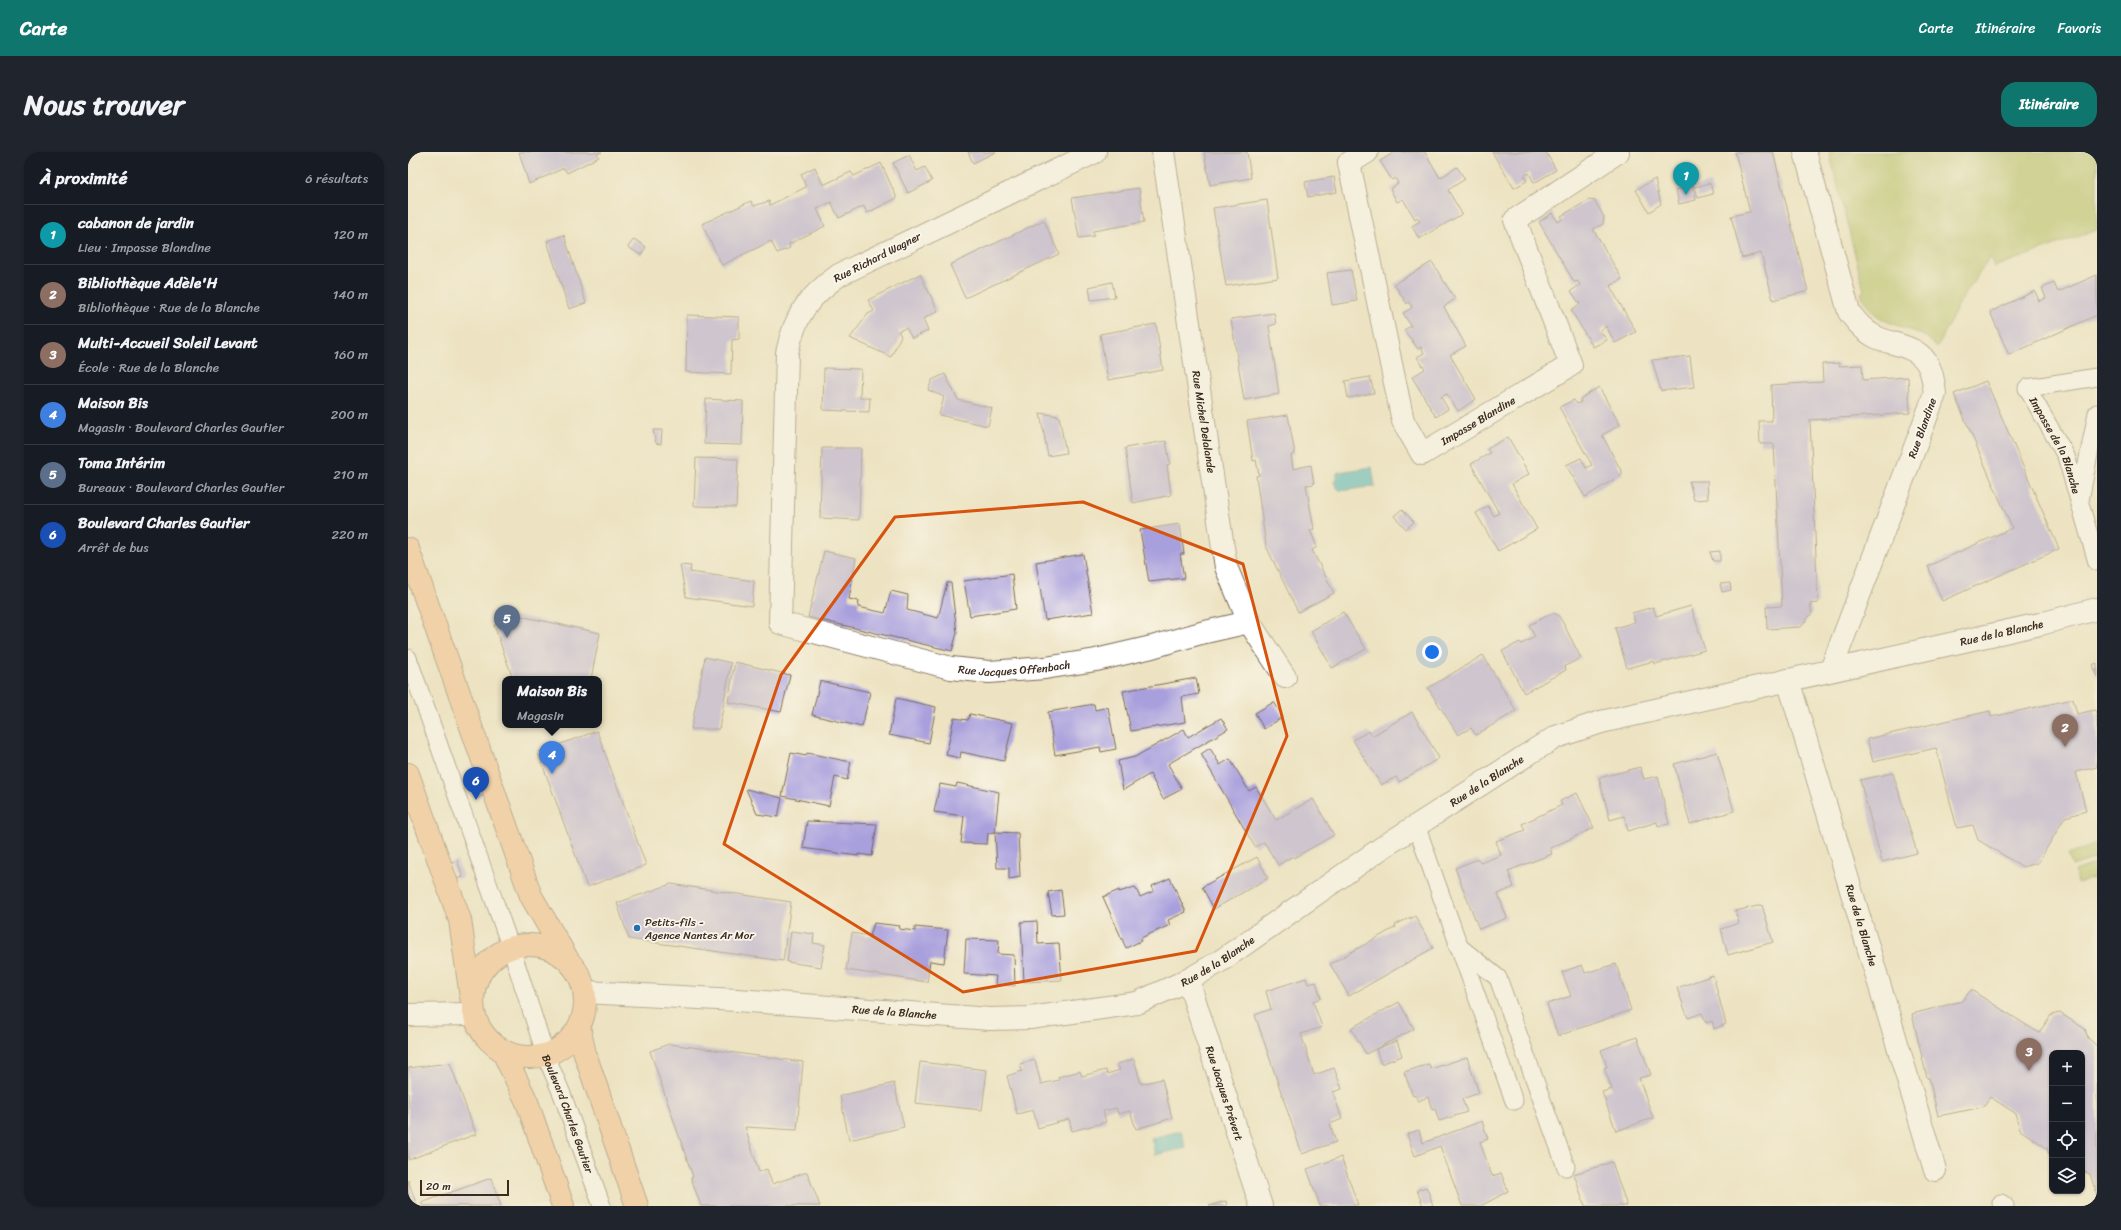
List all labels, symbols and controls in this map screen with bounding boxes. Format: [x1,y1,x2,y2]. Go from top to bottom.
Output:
text: Carte [20,12,67,45]
text: Carte [1919,16,1954,41]
text: Itinéraire [1976,16,2035,41]
text: Favoris [2057,16,2101,41]
text: Nous trouver [24,80,184,129]
button: Itinéraire [2001,82,2097,127]
pin: 1 [1673,162,1699,195]
text: À proximité [40,163,127,193]
text: 6 résultats [305,167,368,190]
text: cabanon de jardin [78,210,194,236]
text: 1 [50,223,56,246]
text: 120 m [333,223,368,246]
street label: Rue Richard Wagner [830,226,926,288]
text: Lieu · Impasse Blandine [78,236,211,259]
text: Bibliothèque Adèle'H [78,270,217,296]
text: 2 [49,283,57,306]
text: 140 m [333,283,368,306]
text: Bibliothèque · Rue de la Blanche [78,296,260,319]
text: Multi-Accueil Soleil Levant [78,330,258,356]
text: 3 [49,343,57,366]
text: 160 m [333,343,368,366]
text: École · Rue de la Blanche [78,356,219,379]
street label: Rue Michel Delalande [1186,369,1221,475]
text: Maison Bis [78,390,148,416]
street label: Impasse Blandine [1436,391,1520,451]
street label: Impasse de la Blanche [2023,392,2086,497]
street label: Rue Blandine [1903,395,1942,461]
text: 4 [49,403,57,426]
text: 200 m [331,403,368,426]
text: Magasin · Boulevard Charles Gautier [78,416,284,439]
text: Toma Intérim [78,450,165,476]
text: 5 [49,463,57,486]
text: 210 m [333,463,368,486]
text: Bureaux · Boulevard Charles Gautier [78,476,284,499]
text: Boulevard Charles Gautier [78,510,249,536]
text: 6 [49,523,57,546]
text: 220 m [331,523,368,546]
text: Arrêt de bus [78,536,149,559]
pin: 5 [494,605,520,638]
street label: Rue de la Blanche [1958,614,2046,652]
your location [1422,642,1442,662]
street label: Rue Jacques Offenbach [957,655,1072,682]
popup [502,676,602,728]
text: Maison Bis [517,678,587,704]
text: Magasin [517,704,564,727]
pin: 2 [2052,714,2078,747]
pin: 4 [539,741,565,774]
street label: Rue de la Blanche [1446,750,1528,812]
pin: 6 [463,767,489,800]
street label: Rue de la Blanche [1840,882,1883,969]
place label: Petits-fils - Agence Nantes Ar Mor [644,913,755,945]
marker: Petits-fils - Agence Nantes Ar Mor [632,923,642,933]
street label: Rue de la Blanche [1178,930,1259,992]
street label: Rue de la Blanche [851,1000,938,1025]
pin: 3 [2016,1038,2042,1071]
street label: Rue Jacques Prévert [1200,1044,1248,1143]
map controls [2049,1050,2085,1194]
button: + [2049,1050,2085,1086]
street label: Boulevard Charles Gautier [536,1051,599,1177]
button: − [2049,1086,2085,1122]
button: locate [2049,1122,2085,1158]
button: layers [2049,1158,2085,1194]
text: 20 m [426,1177,451,1196]
scale bar [420,1178,509,1197]

